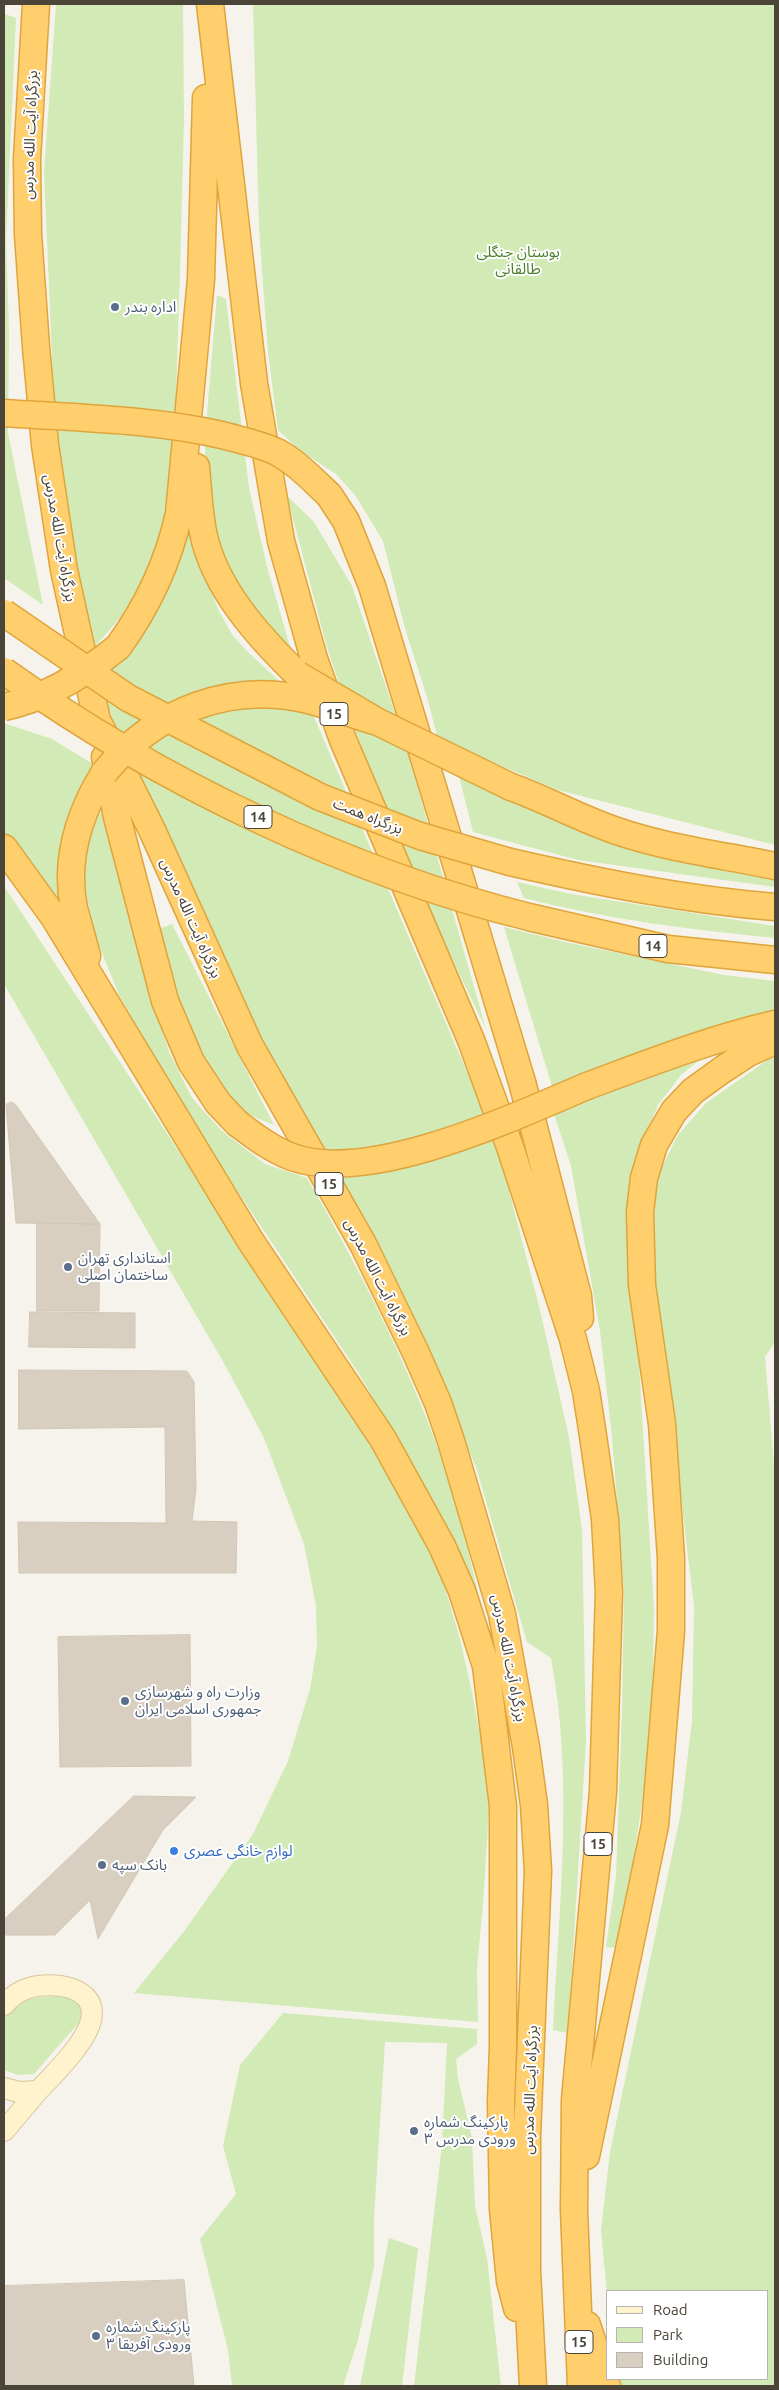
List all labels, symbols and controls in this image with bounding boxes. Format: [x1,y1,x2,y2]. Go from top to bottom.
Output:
street label: بزرگراه آیت الله مدرس [19,70,41,200]
park label: بوستان جنگلی طالقانی [476,243,560,278]
place label: اداره بندر [125,298,176,316]
marker: اداره بندر [109,301,121,313]
street label: بزرگراه آیت الله مدرس [40,473,80,603]
road number: 15 [320,702,348,726]
street label: بزرگراه همت [331,794,405,838]
road number: 14 [244,806,272,829]
street label: بزرگراه آیت الله مدرس [156,855,226,981]
road number: 14 [639,934,667,958]
road number: 15 [315,1172,343,1196]
street label: بزرگراه آیت الله مدرس [341,1215,415,1339]
place label: استانداری تهران ساختمان اصلی [78,1249,171,1284]
marker: استانداری تهران ساختمان اصلی [62,1261,74,1273]
street label: بزرگراه آیت الله مدرس [488,1593,530,1723]
place label: وزارت راه و شهرسازی جمهوری اسلامی ایران [135,1683,262,1718]
marker: وزارت راه و شهرسازی جمهوری اسلامی ایران [119,1695,131,1707]
road number: 15 [584,1832,612,1856]
place label: لوازم خانگی عصری [184,1842,293,1860]
marker: لوازم خانگی عصری [168,1845,180,1857]
place label: بانک سپه [112,1856,167,1874]
marker: بانک سپه [96,1859,108,1871]
street label: بزرگراه آیت الله مدرس [519,2025,541,2155]
place label: پارکینگ شماره ۳ ورودی مدرس [424,2113,516,2148]
marker: پارکینگ شماره ۳ ورودی مدرس [408,2125,420,2137]
legend [606,2290,769,2380]
text: Road [653,2301,688,2318]
place label: پارکینگ شماره ۳ ورودی آفریقا [106,2318,191,2353]
text: Park [653,2326,683,2343]
marker: پارکینگ شماره ۳ ورودی آفریقا [90,2330,102,2342]
road number: 15 [565,2330,593,2354]
text: Building [653,2351,708,2368]

